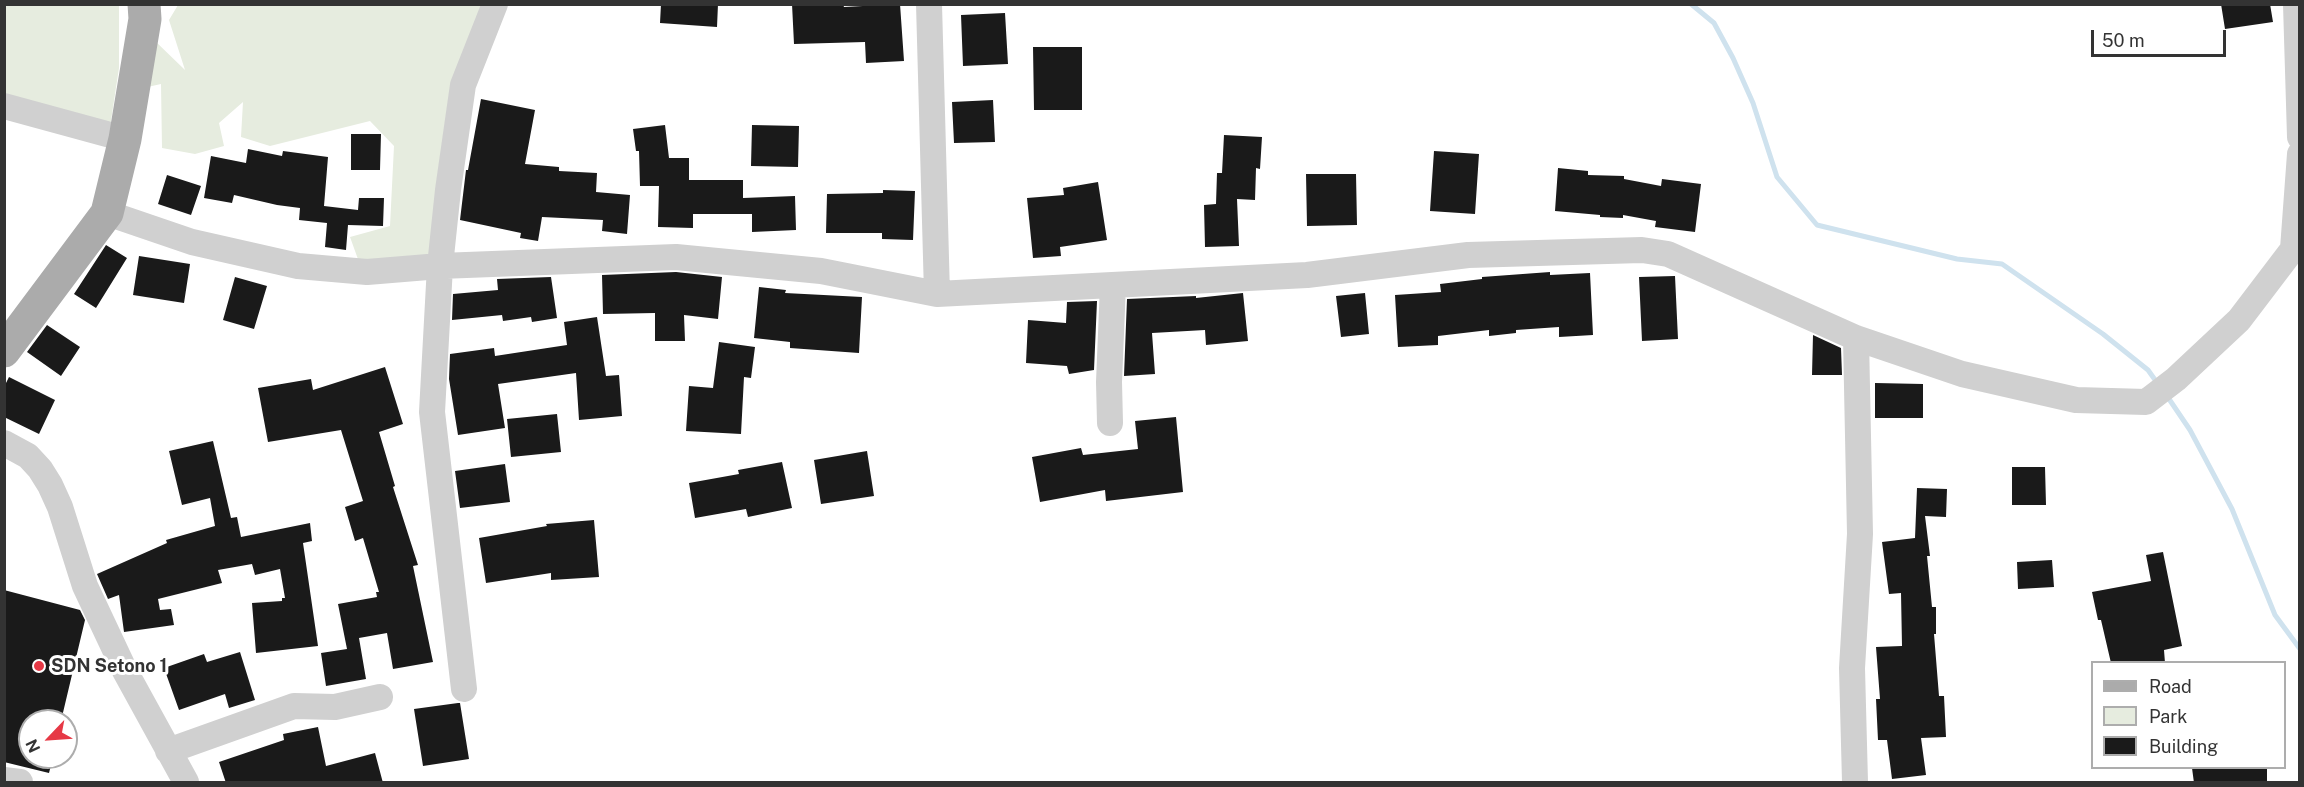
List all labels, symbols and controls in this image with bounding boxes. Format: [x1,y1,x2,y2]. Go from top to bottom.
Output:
scale bar [2094,18,2229,56]
text: 50 m [2102,30,2145,51]
place label: SDN Setono 1 [51,655,167,677]
marker: SDN Setono 1 [32,659,46,673]
legend [2091,661,2286,769]
text: Road [2149,676,2192,697]
text: Park [2149,706,2187,727]
north arrow [18,709,78,769]
text: N [22,736,44,756]
text: Building [2149,736,2218,757]

